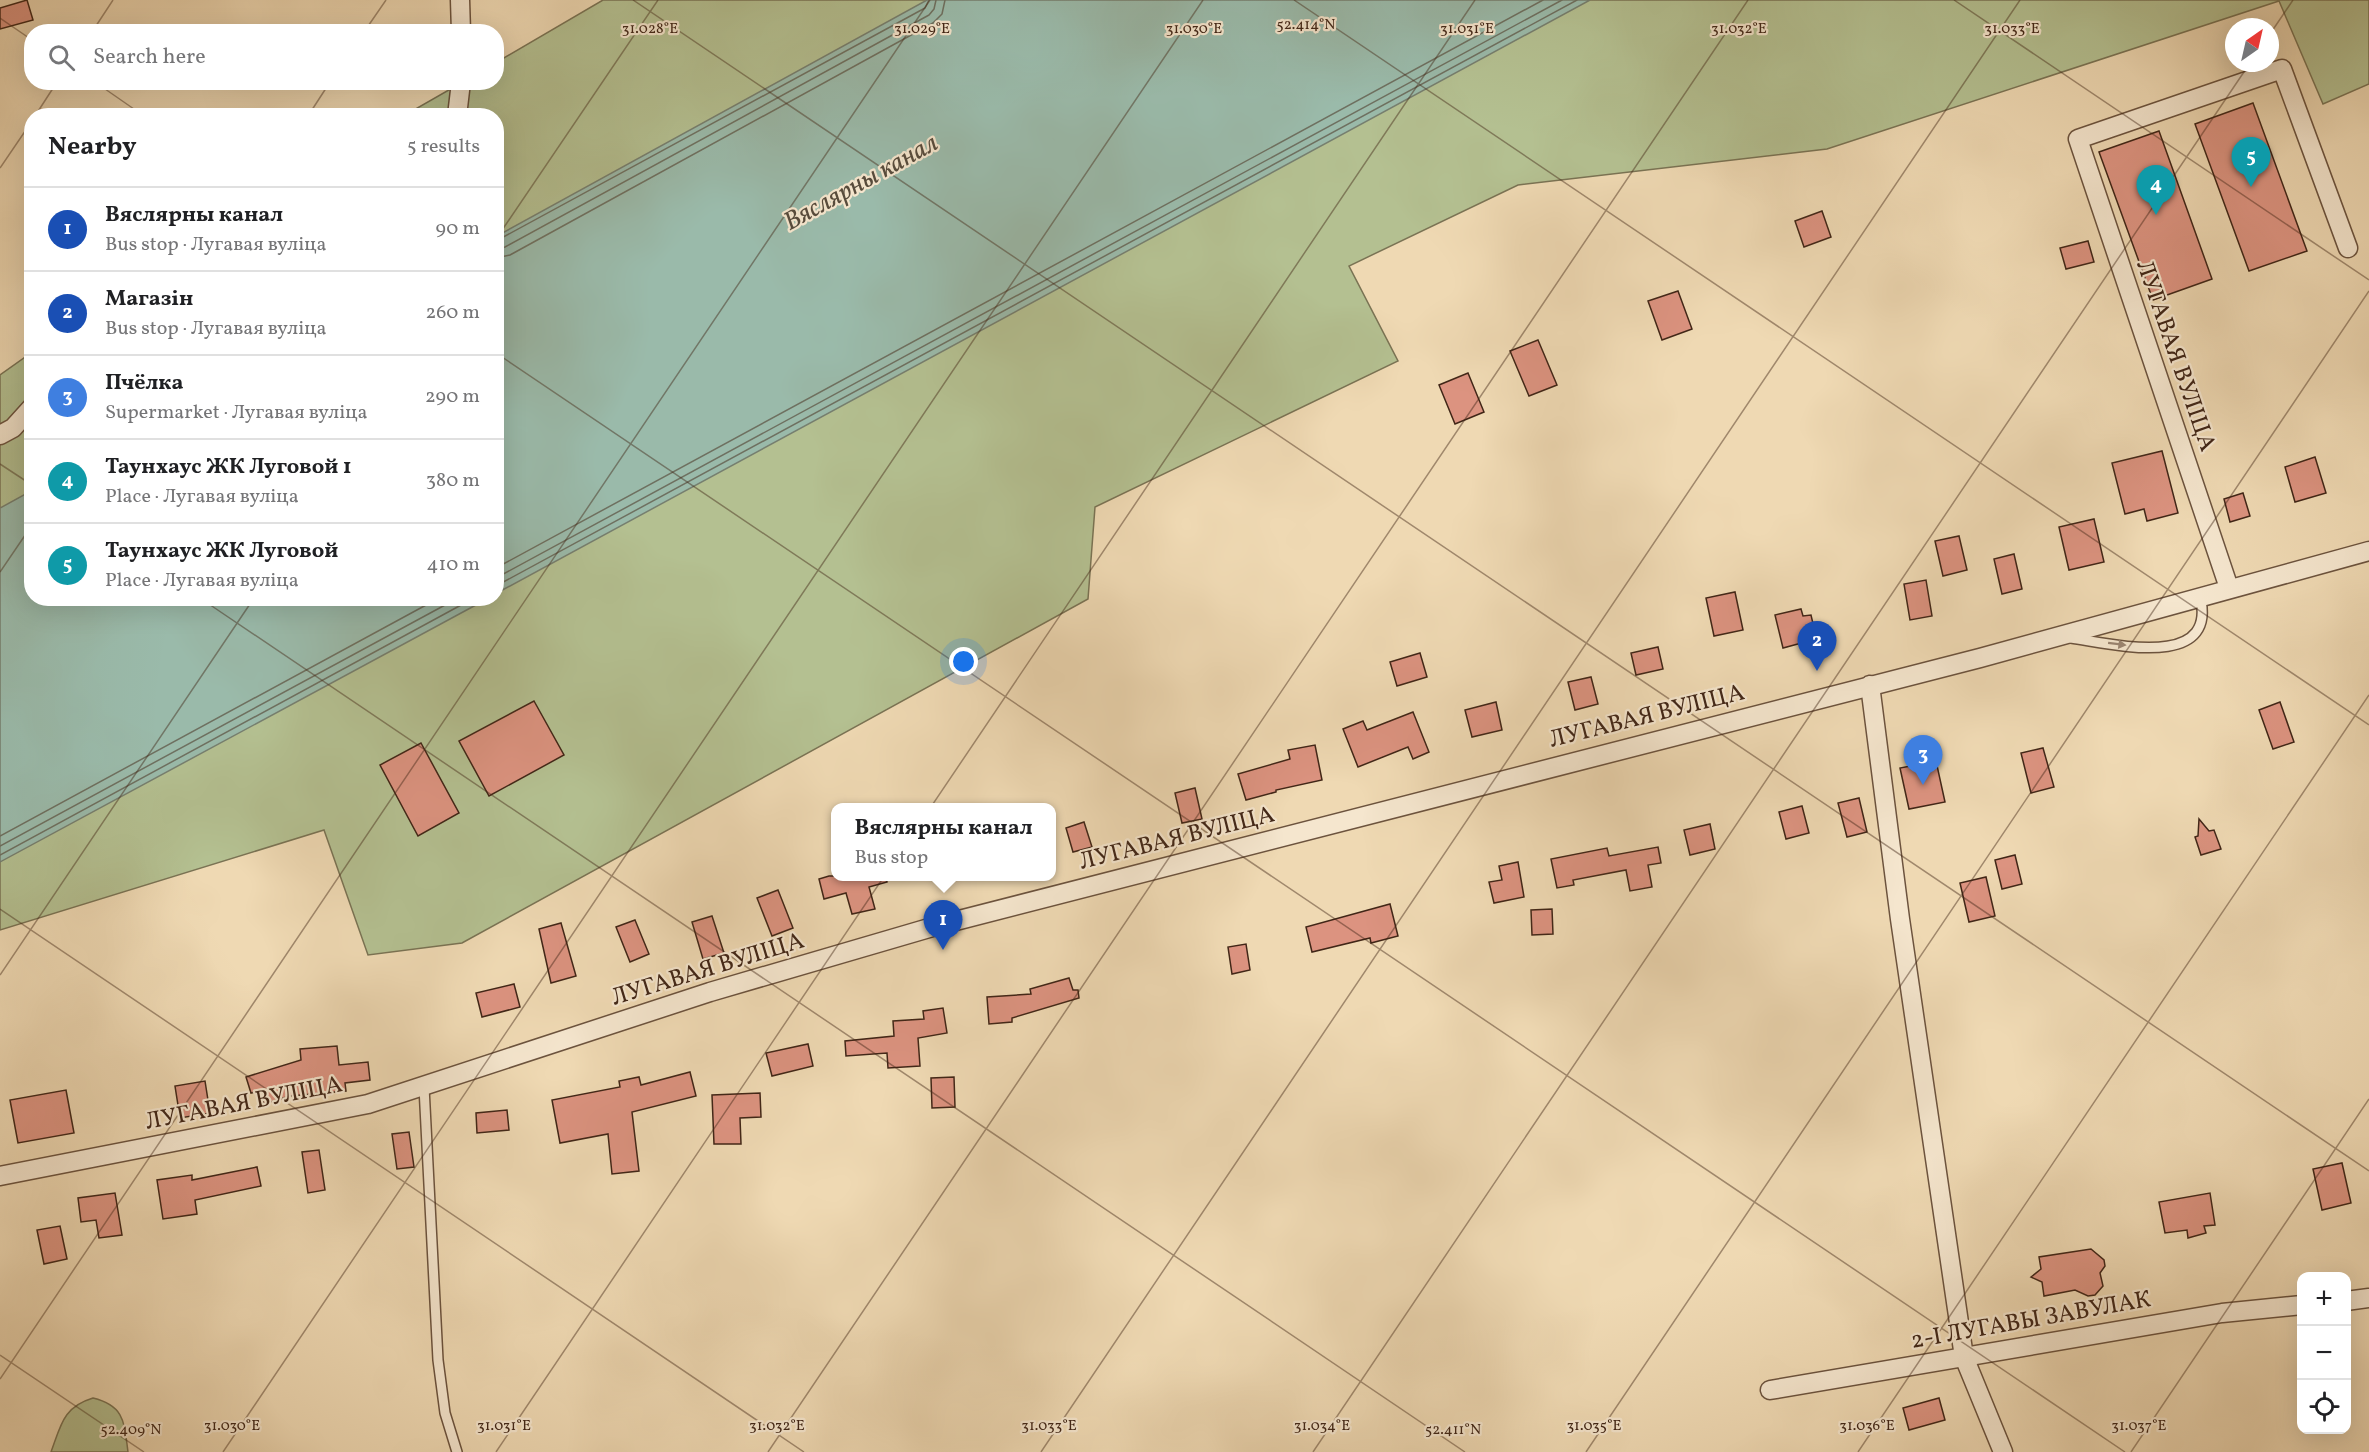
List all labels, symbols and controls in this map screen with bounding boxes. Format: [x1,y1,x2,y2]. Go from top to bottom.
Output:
text: 52.414°N [1277,15,1335,36]
north arrow [2225,18,2279,72]
text: 31.028°E [622,19,678,40]
text: 31.029°E [894,19,950,40]
text: 31.030°E [1166,19,1222,40]
text: 31.031°E [1440,19,1494,40]
text: 31.032°E [1711,19,1767,40]
text: 31.033°E [1984,19,2040,40]
search box [24,24,504,90]
icon: search [45,41,78,74]
text: Search here [93,42,206,73]
water label: Вяслярны канал [777,126,945,240]
text: Nearby [48,129,137,165]
text: 5 results [407,133,480,161]
pin: 5 [2232,138,2270,187]
pin: 4 [2136,166,2176,215]
text: Вяслярны канал [105,200,283,231]
text: 1 [63,215,72,243]
text: 90 m [436,215,480,243]
text: Bus stop · Лугавая вуліца [105,231,327,259]
street label: ЛУГАВАЯ ВУЛІЦА [2126,256,2224,456]
text: Магазін [105,284,193,315]
text: 2 [62,299,73,327]
text: 260 m [425,299,480,327]
text: Bus stop · Лугавая вуліца [105,315,327,343]
text: Пчёлка [105,368,184,399]
text: 3 [62,383,73,411]
text: 290 m [425,383,480,411]
text: Supermarket · Лугавая вуліца [105,399,368,427]
text: Таунхаус ЖК Луговой 1 [105,452,352,483]
text: 4 [61,467,74,495]
text: 380 m [426,467,480,495]
text: Place · Лугавая вуліца [105,483,299,511]
text: Таунхаус ЖК Луговой [105,536,338,567]
text: 5 [63,551,72,579]
text: 410 m [427,551,480,579]
text: Place · Лугавая вуліца [105,567,299,595]
pin: 2 [1798,622,1836,671]
one-way arrow [2108,639,2127,648]
your location [949,647,978,676]
street label: ЛУГАВАЯ ВУЛІЦА [1546,676,1748,758]
pin: 3 [1904,736,1942,785]
street label: ЛУГАВАЯ ВУЛІЦА [1076,798,1278,880]
popup [831,803,1056,881]
text: Вяслярны канал [854,813,1033,844]
text: Bus stop [854,844,928,872]
pin: 1 [924,900,962,950]
street label: ЛУГАВАЯ ВУЛІЦА [607,924,809,1016]
street label: ЛУГАВАЯ ВУЛІЦА [142,1068,346,1140]
map controls [2297,1272,2351,1434]
button: + [2297,1272,2351,1326]
street label: 2-І ЛУГАВЫ ЗАВУЛАК [1908,1283,2154,1359]
button: − [2297,1326,2351,1380]
button: locate [2297,1380,2351,1434]
text: 31.030°E [204,1416,260,1437]
text: 31.031°E [477,1416,531,1437]
text: 31.032°E [749,1416,805,1437]
text: 31.033°E [1021,1416,1077,1437]
text: 31.034°E [1294,1416,1350,1437]
text: 31.035°E [1566,1416,1622,1437]
text: 31.036°E [1839,1416,1895,1437]
text: 31.037°E [2111,1416,2167,1437]
text: 52.409°N [101,1420,161,1441]
text: 52.411°N [1425,1420,1481,1441]

